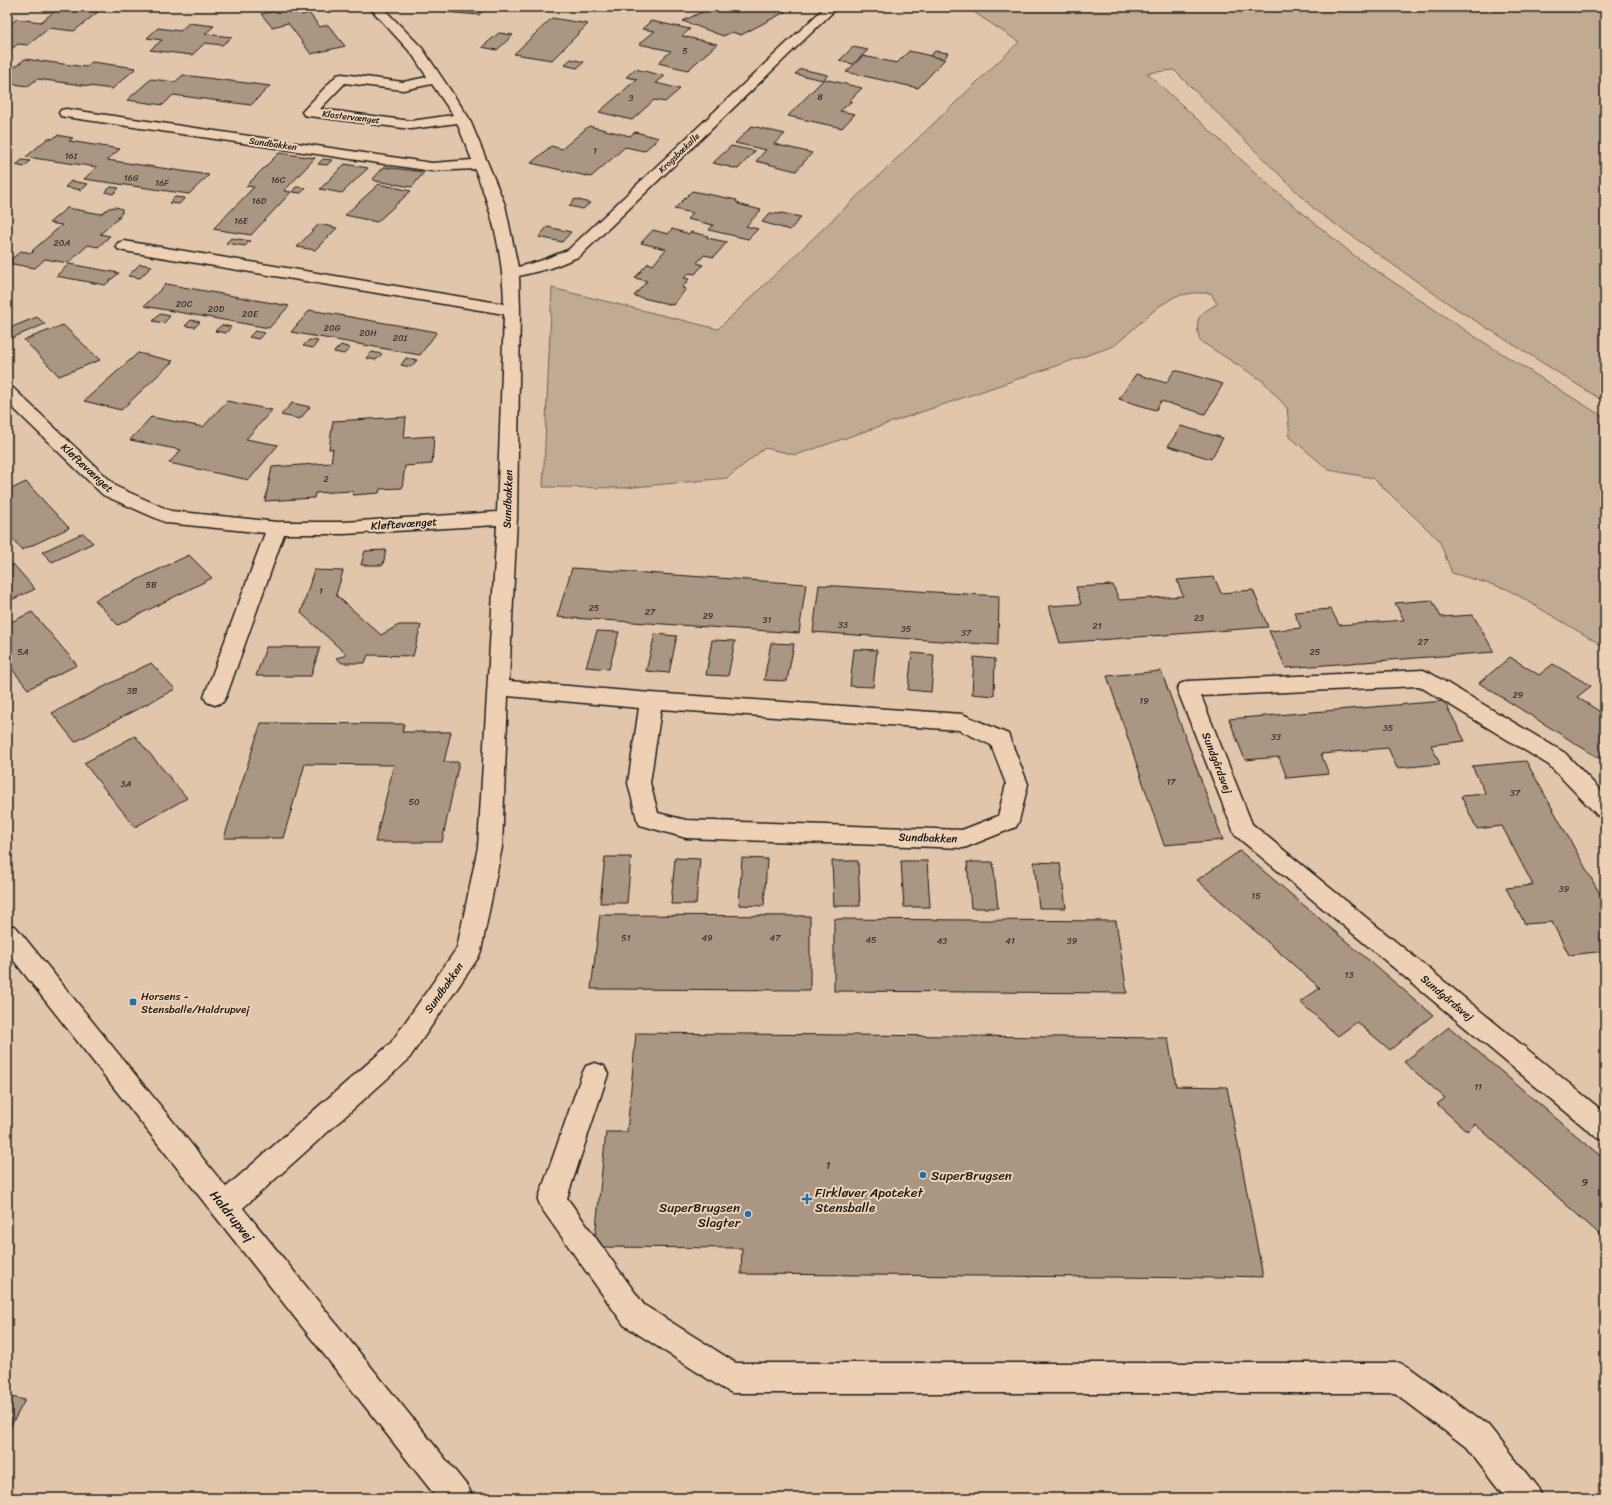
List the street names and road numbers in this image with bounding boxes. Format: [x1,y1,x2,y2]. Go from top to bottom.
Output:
street label: Klostervænget [321,106,381,128]
street label: Krogsbækalle [654,128,704,177]
street label: Sundbakken [248,133,298,155]
street label: Kløftevænget [56,438,118,498]
street label: Sundbakken [497,469,519,529]
street label: Kløftevænget [370,512,438,536]
street label: Sundgårdsvej [1197,729,1238,797]
street label: Sundbakken [898,827,958,849]
street label: Sundbakken [419,958,469,1018]
street label: Sundgårdsvej [1416,970,1478,1026]
street label: Haldrupvej [204,1185,261,1248]

